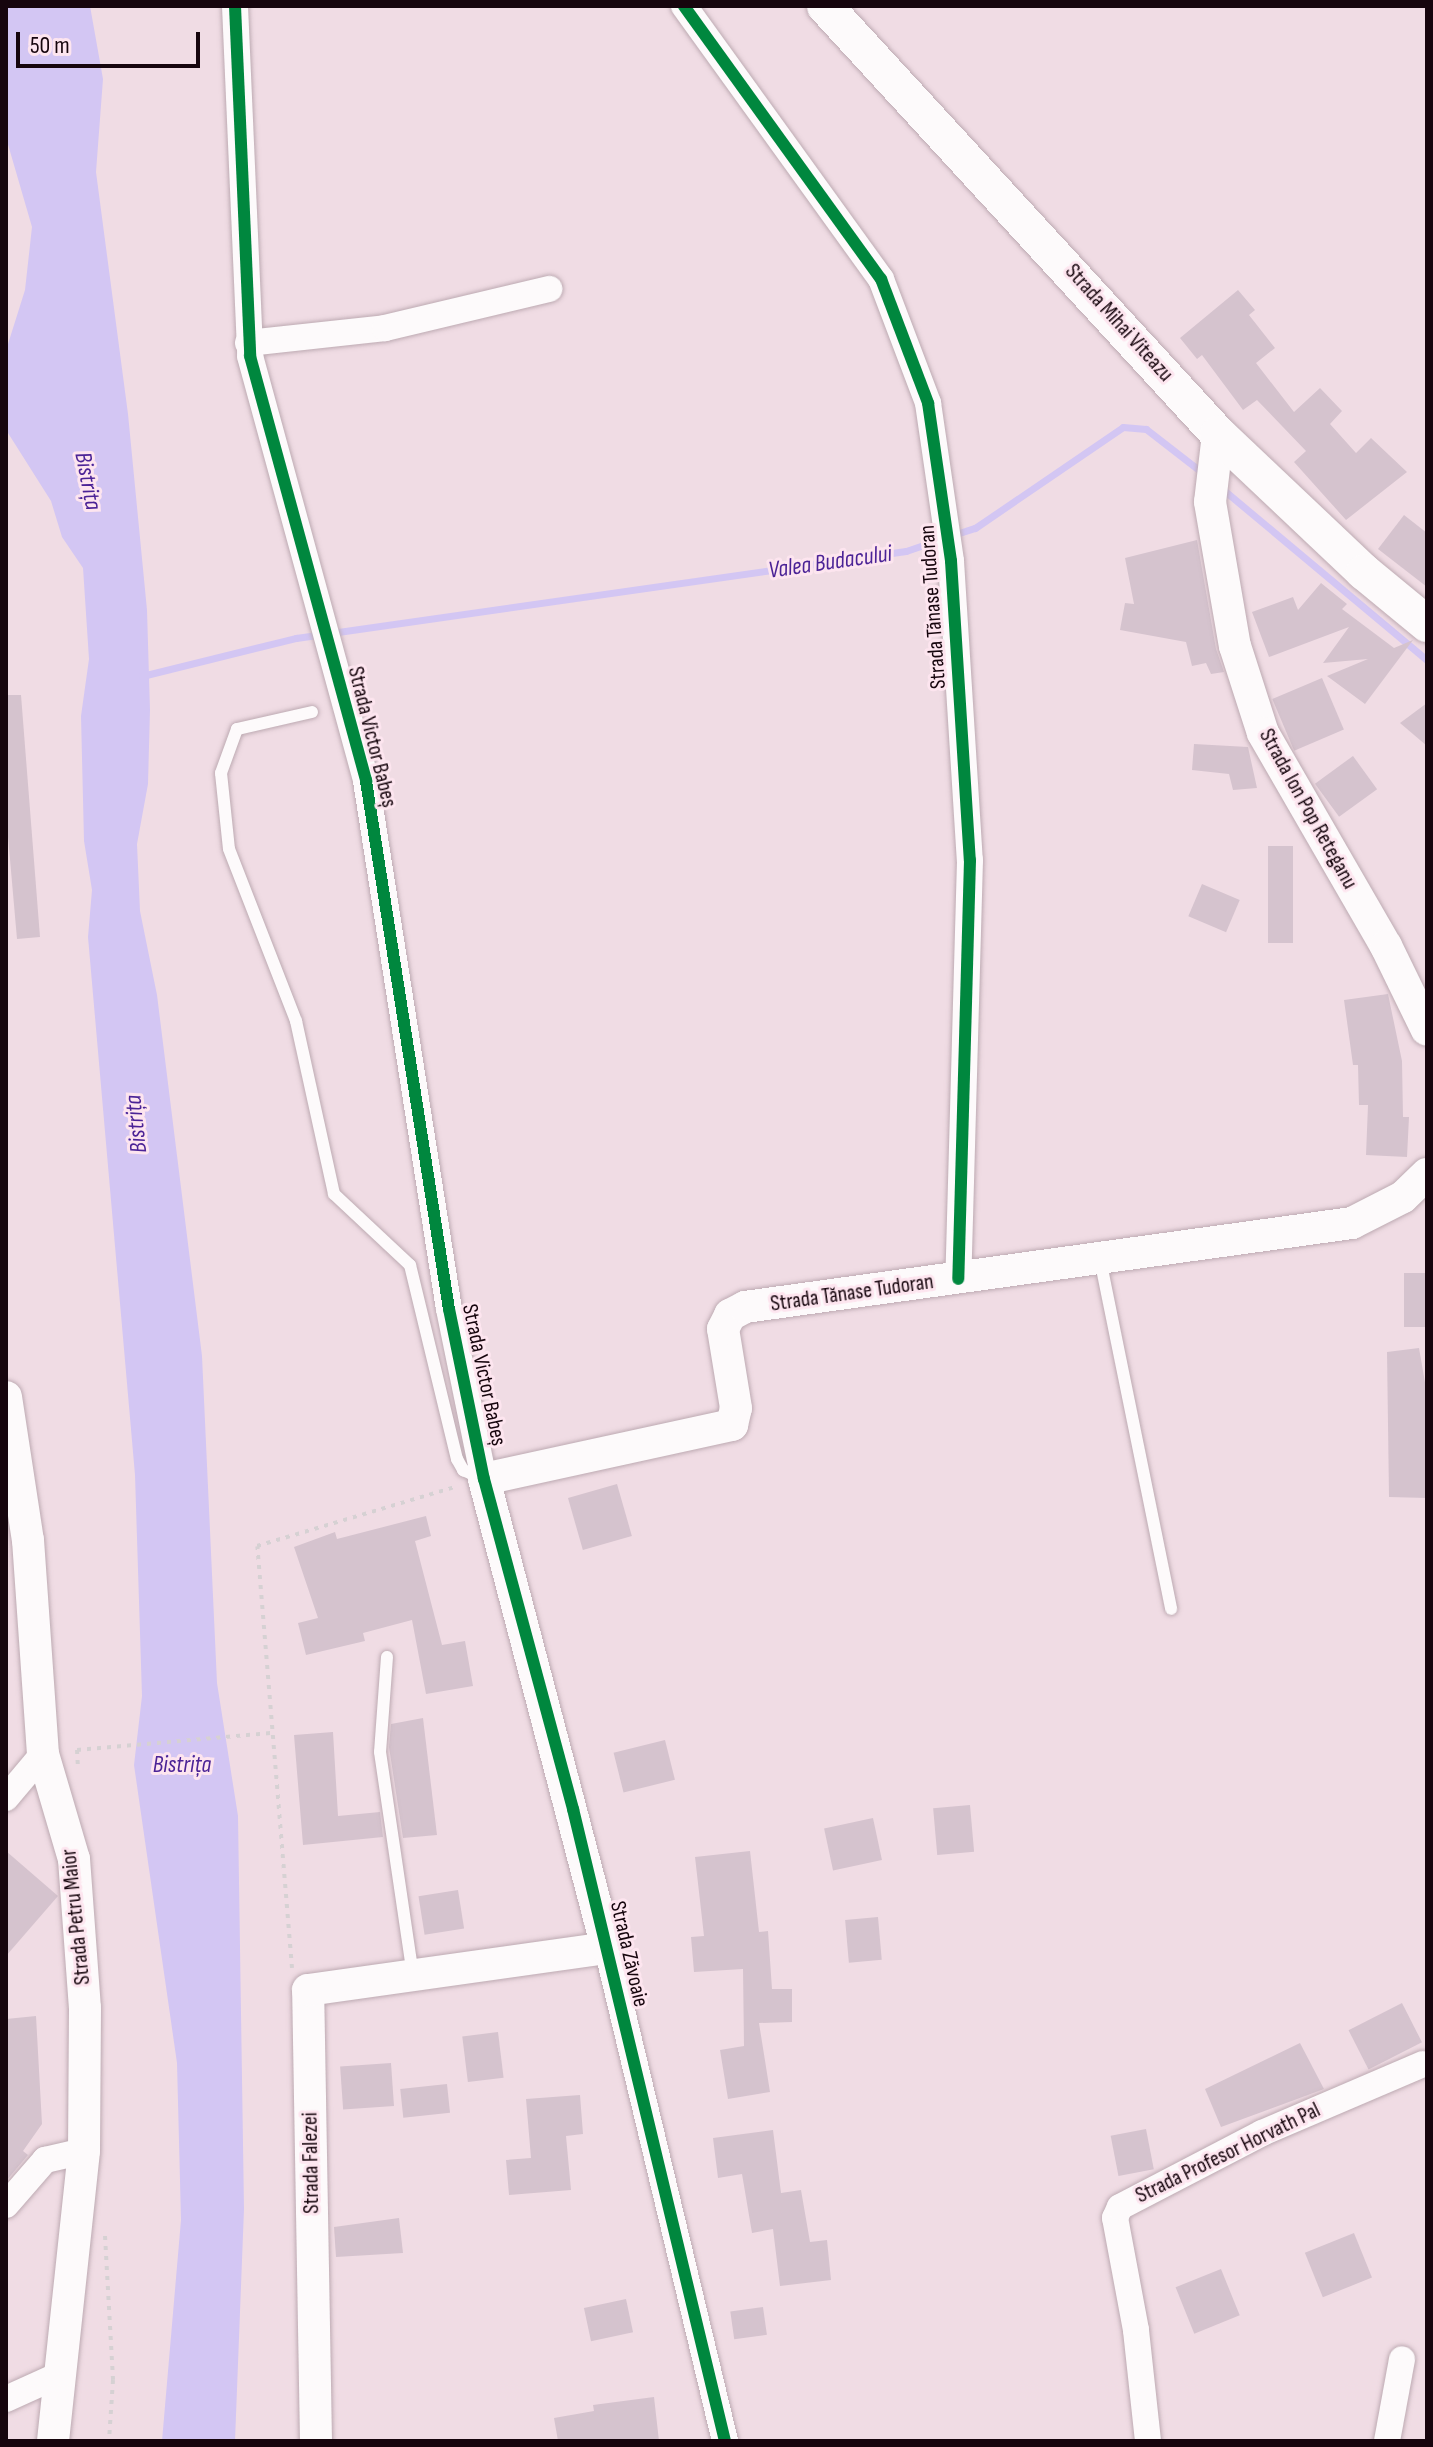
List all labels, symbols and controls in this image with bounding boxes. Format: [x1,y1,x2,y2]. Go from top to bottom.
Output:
scale bar [20,16,204,66]
text: 50 m [30,31,70,60]
street label: Strada Mihai Viteazu [1059,259,1179,387]
water label: Bistrița [68,450,108,512]
street label: Strada Tănase Tudoran [914,524,952,690]
water label: Valea Budacului [766,539,894,585]
street label: Strada Victor Babeș [342,664,402,810]
street label: Strada Ion Pop Reteganu [1253,724,1363,894]
water label: Bistrița [119,1094,153,1154]
street label: Strada Tănase Tudoran [769,1268,935,1318]
street label: Strada Victor Babeș [456,1302,512,1448]
water label: Bistrița [153,1751,211,1779]
street label: Strada Petru Maior [56,1848,96,1986]
street label: Strada Zăvoaie [604,1899,654,2009]
street label: Strada Profesor Horvath Pal [1131,2097,1325,2209]
street label: Strada Falezei [297,2112,325,2214]

